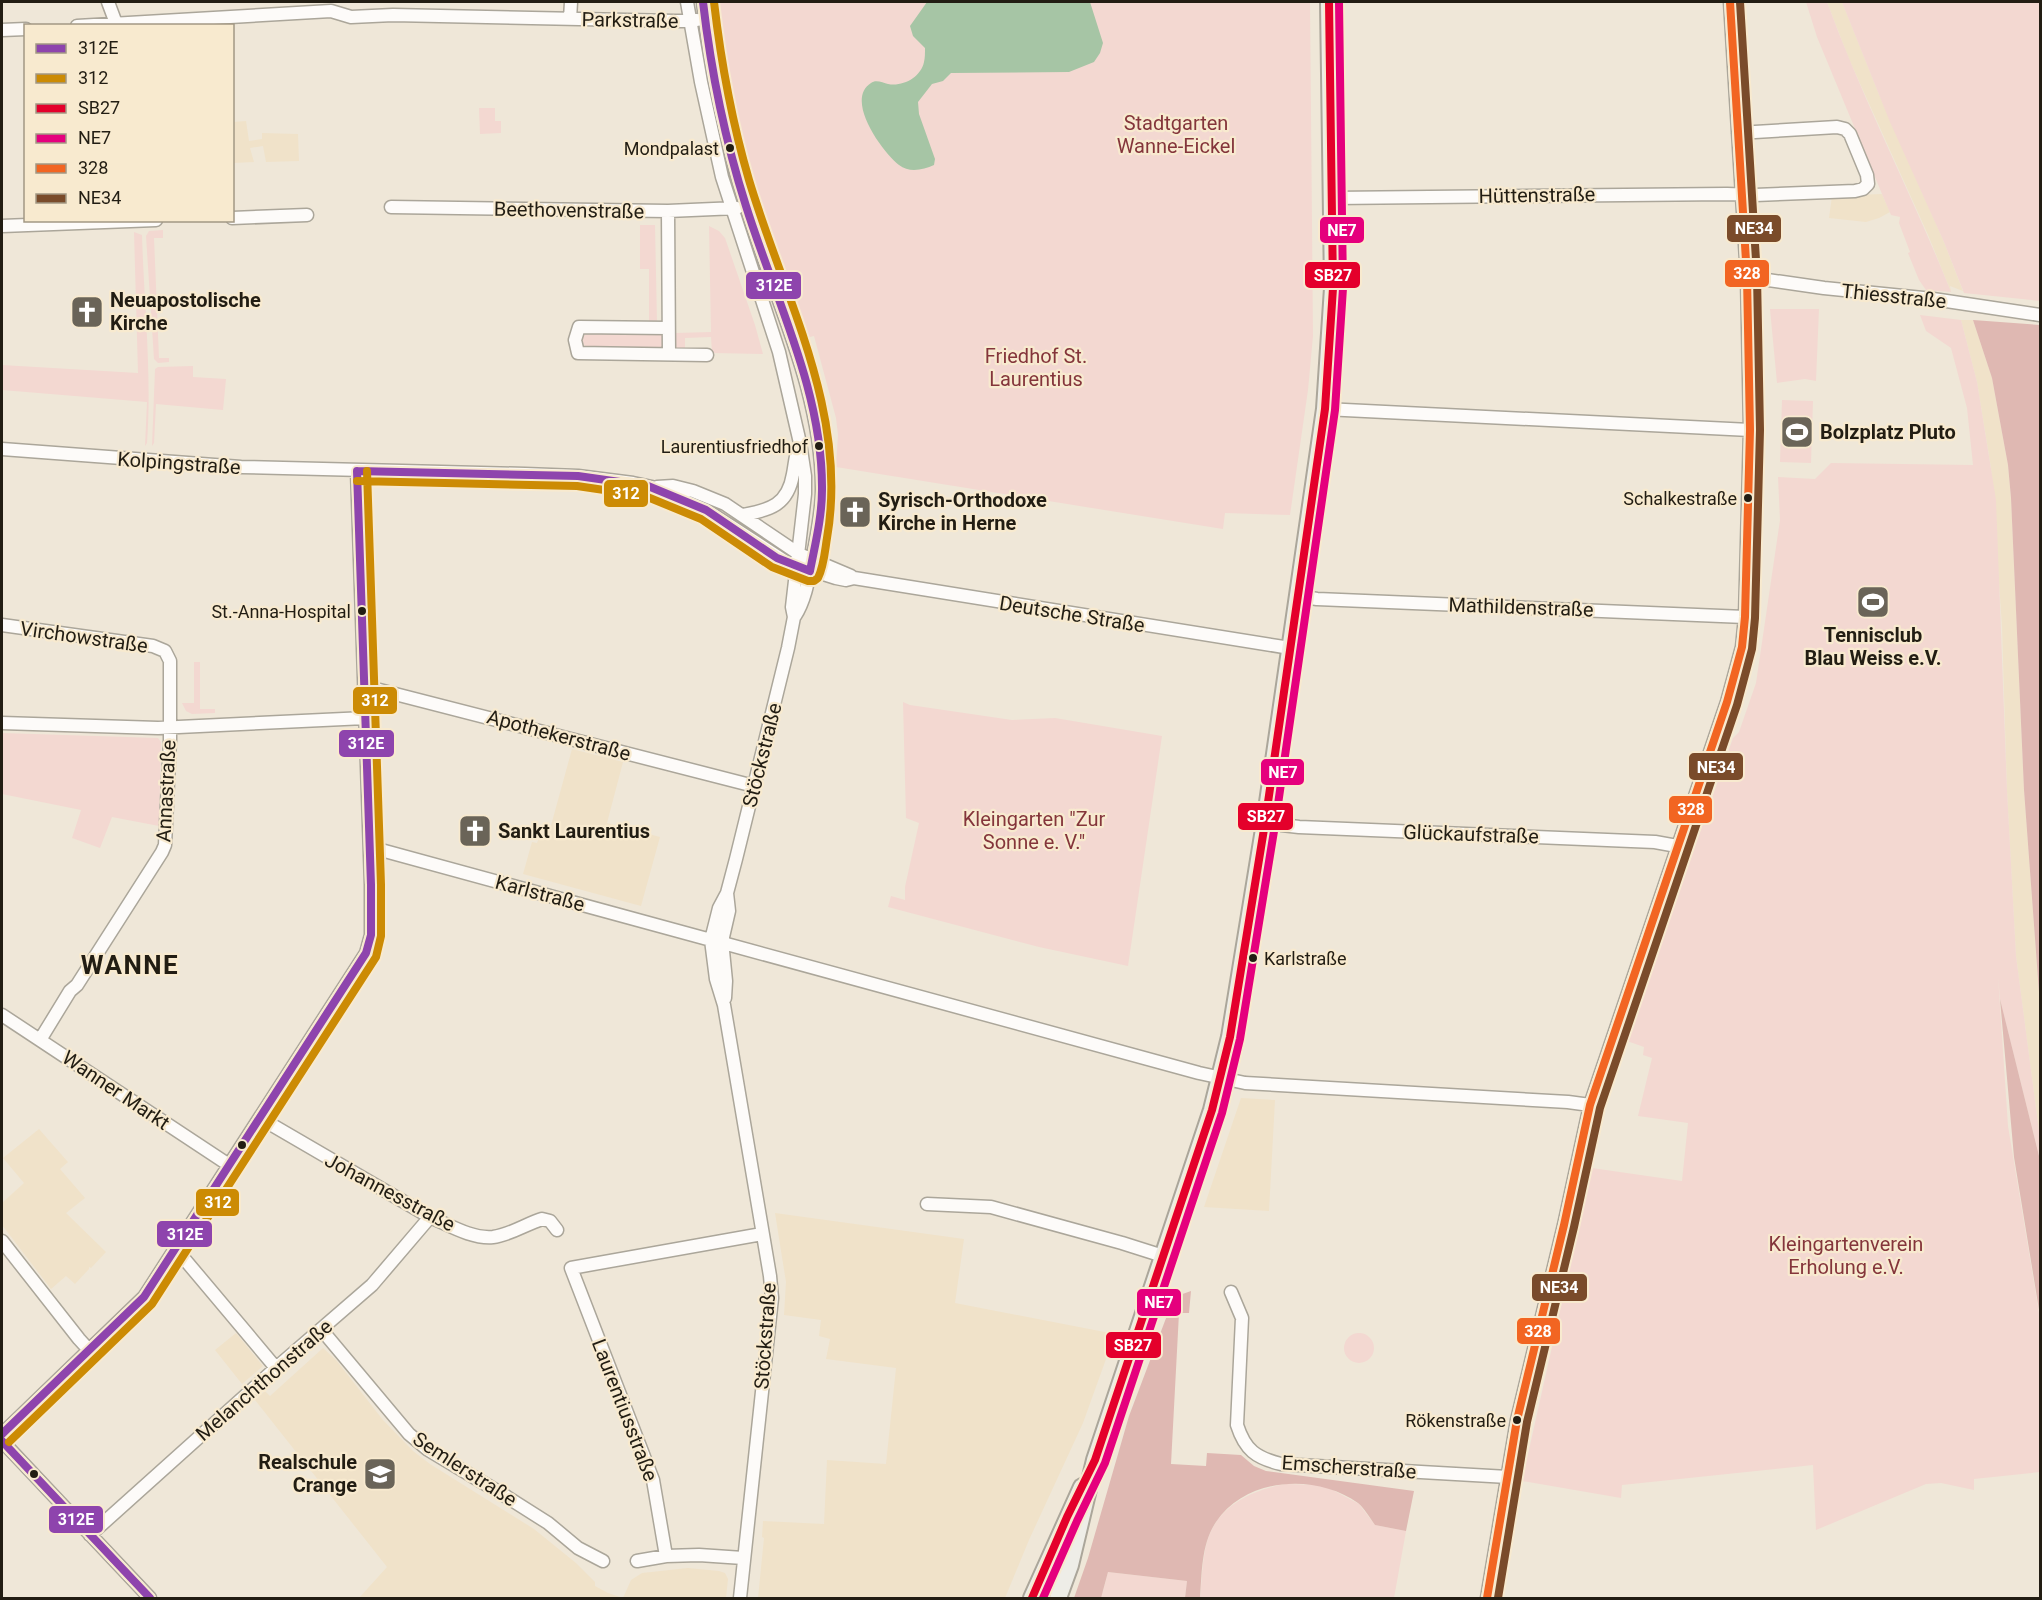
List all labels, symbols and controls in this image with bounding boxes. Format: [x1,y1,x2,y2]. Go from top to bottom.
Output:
street label: Parkstraße [581,7,679,33]
legend [24,24,234,222]
text: 312E [78,37,119,58]
text: 312 [78,67,108,88]
text: SB27 [78,97,120,118]
park label: Stadtgarten Wanne-Eickel [1117,111,1235,158]
text: NE7 [78,127,111,148]
place label: Mondpalast [624,138,719,159]
marker: Mondpalast [724,142,736,154]
text: 328 [78,157,108,178]
street label: Hüttenstraße [1478,182,1596,208]
text: NE34 [78,187,121,208]
street label: Beethovenstraße [494,197,644,223]
line badge: NE34 [1726,214,1782,243]
line badge: NE7 [1319,216,1365,244]
text: NE34 [1735,219,1773,238]
text: NE7 [1327,221,1357,240]
line badge: 328 [1724,259,1770,288]
line badge: SB27 [1304,261,1361,289]
text: 328 [1733,264,1761,283]
text: SB27 [1314,266,1352,285]
line badge: 312E [745,271,802,300]
text: 312E [756,276,792,295]
street label: Thiesstraße [1840,279,1948,313]
place label: Neuapostolische Kirche [110,288,261,335]
church icon: Neuapostolische Kirche [69,294,105,330]
park label: Friedhof St. Laurentius [985,344,1087,391]
sports icon: Bolzplatz Pluto [1779,414,1815,450]
place label: Bolzplatz Pluto [1820,420,1956,444]
place label: Laurentiusfriedhof [661,436,809,457]
marker: Laurentiusfriedhof [813,440,825,452]
street label: Kolpingstraße [117,447,241,479]
line badge: 312 [603,479,649,508]
text: 312 [612,484,640,503]
place label: Syrisch-Orthodoxe Kirche in Herne [878,488,1047,535]
place label: Schalkestraße [1623,488,1737,509]
marker: Schalkestraße [1742,492,1754,504]
church icon: Syrisch-Orthodoxe Kirche in Herne [837,494,873,530]
sports icon: Tennisclub Blau Weiss e.V. [1855,584,1891,620]
street label: Deutsche Straße [998,591,1146,637]
street label: Mathildenstraße [1448,592,1594,622]
place label: St.-Anna-Hospital [211,601,351,622]
marker: St.-Anna-Hospital [356,605,368,617]
street label: Virchowstraße [19,616,149,658]
place label: Tennisclub Blau Weiss e.V. [1804,623,1942,670]
line badge: 312 [352,686,398,715]
text: 312 [361,691,389,710]
street label: Stöckstraße [737,700,787,810]
street label: Apothekerstraße [485,704,633,766]
line badge: 312E [338,729,395,758]
text: 312E [348,734,384,753]
street label: Annastraße [151,739,181,843]
line badge: NE34 [1688,752,1744,781]
line badge: NE7 [1260,758,1305,786]
text: NE34 [1697,758,1735,777]
text: NE7 [1268,763,1298,782]
line badge: 328 [1668,795,1713,824]
text: 328 [1677,800,1705,819]
line badge: SB27 [1237,802,1294,831]
park label: Kleingarten "Zur Sonne e. V." [963,807,1105,854]
text: SB27 [1247,807,1285,826]
church icon: Sankt Laurentius [457,813,493,849]
place label: Sankt Laurentius [498,819,650,843]
street label: Glückaufstraße [1403,820,1539,848]
street label: Karlstraße [493,870,587,916]
place label: Karlstraße [1264,948,1347,969]
district label: WANNE [81,950,179,980]
marker: Karlstraße [1247,952,1259,964]
street label: Wanner Markt [58,1045,174,1135]
unlabelled marker [236,1139,248,1151]
street label: Johannesstraße [321,1148,459,1236]
line badge: 312 [195,1188,240,1217]
text: 312 [204,1193,232,1212]
line badge: 312E [156,1220,213,1248]
text: 312E [167,1225,203,1244]
park label: Kleingartenverein Erholung e.V. [1769,1232,1923,1279]
line badge: NE34 [1531,1273,1588,1302]
text: NE34 [1540,1278,1578,1297]
street label: Stöckstraße [749,1282,781,1390]
line badge: NE7 [1136,1288,1182,1317]
text: NE7 [1144,1293,1174,1312]
street label: Melanchthonstraße [191,1314,337,1446]
line badge: 328 [1516,1317,1561,1345]
text: 328 [1524,1322,1552,1341]
line badge: SB27 [1105,1331,1162,1359]
street label: Laurentiusstraße [587,1336,663,1484]
text: SB27 [1114,1336,1152,1355]
place label: Rökenstraße [1405,1410,1506,1431]
marker: Rökenstraße [1511,1414,1523,1426]
street label: Semlerstraße [409,1427,521,1511]
place label: Realschule Crange [258,1450,357,1497]
street label: Emscherstraße [1281,1450,1417,1484]
school or university icon: Realschule Crange [362,1456,398,1492]
unlabelled marker [28,1468,40,1480]
line badge: 312E [48,1505,104,1534]
text: 312E [58,1510,94,1529]

